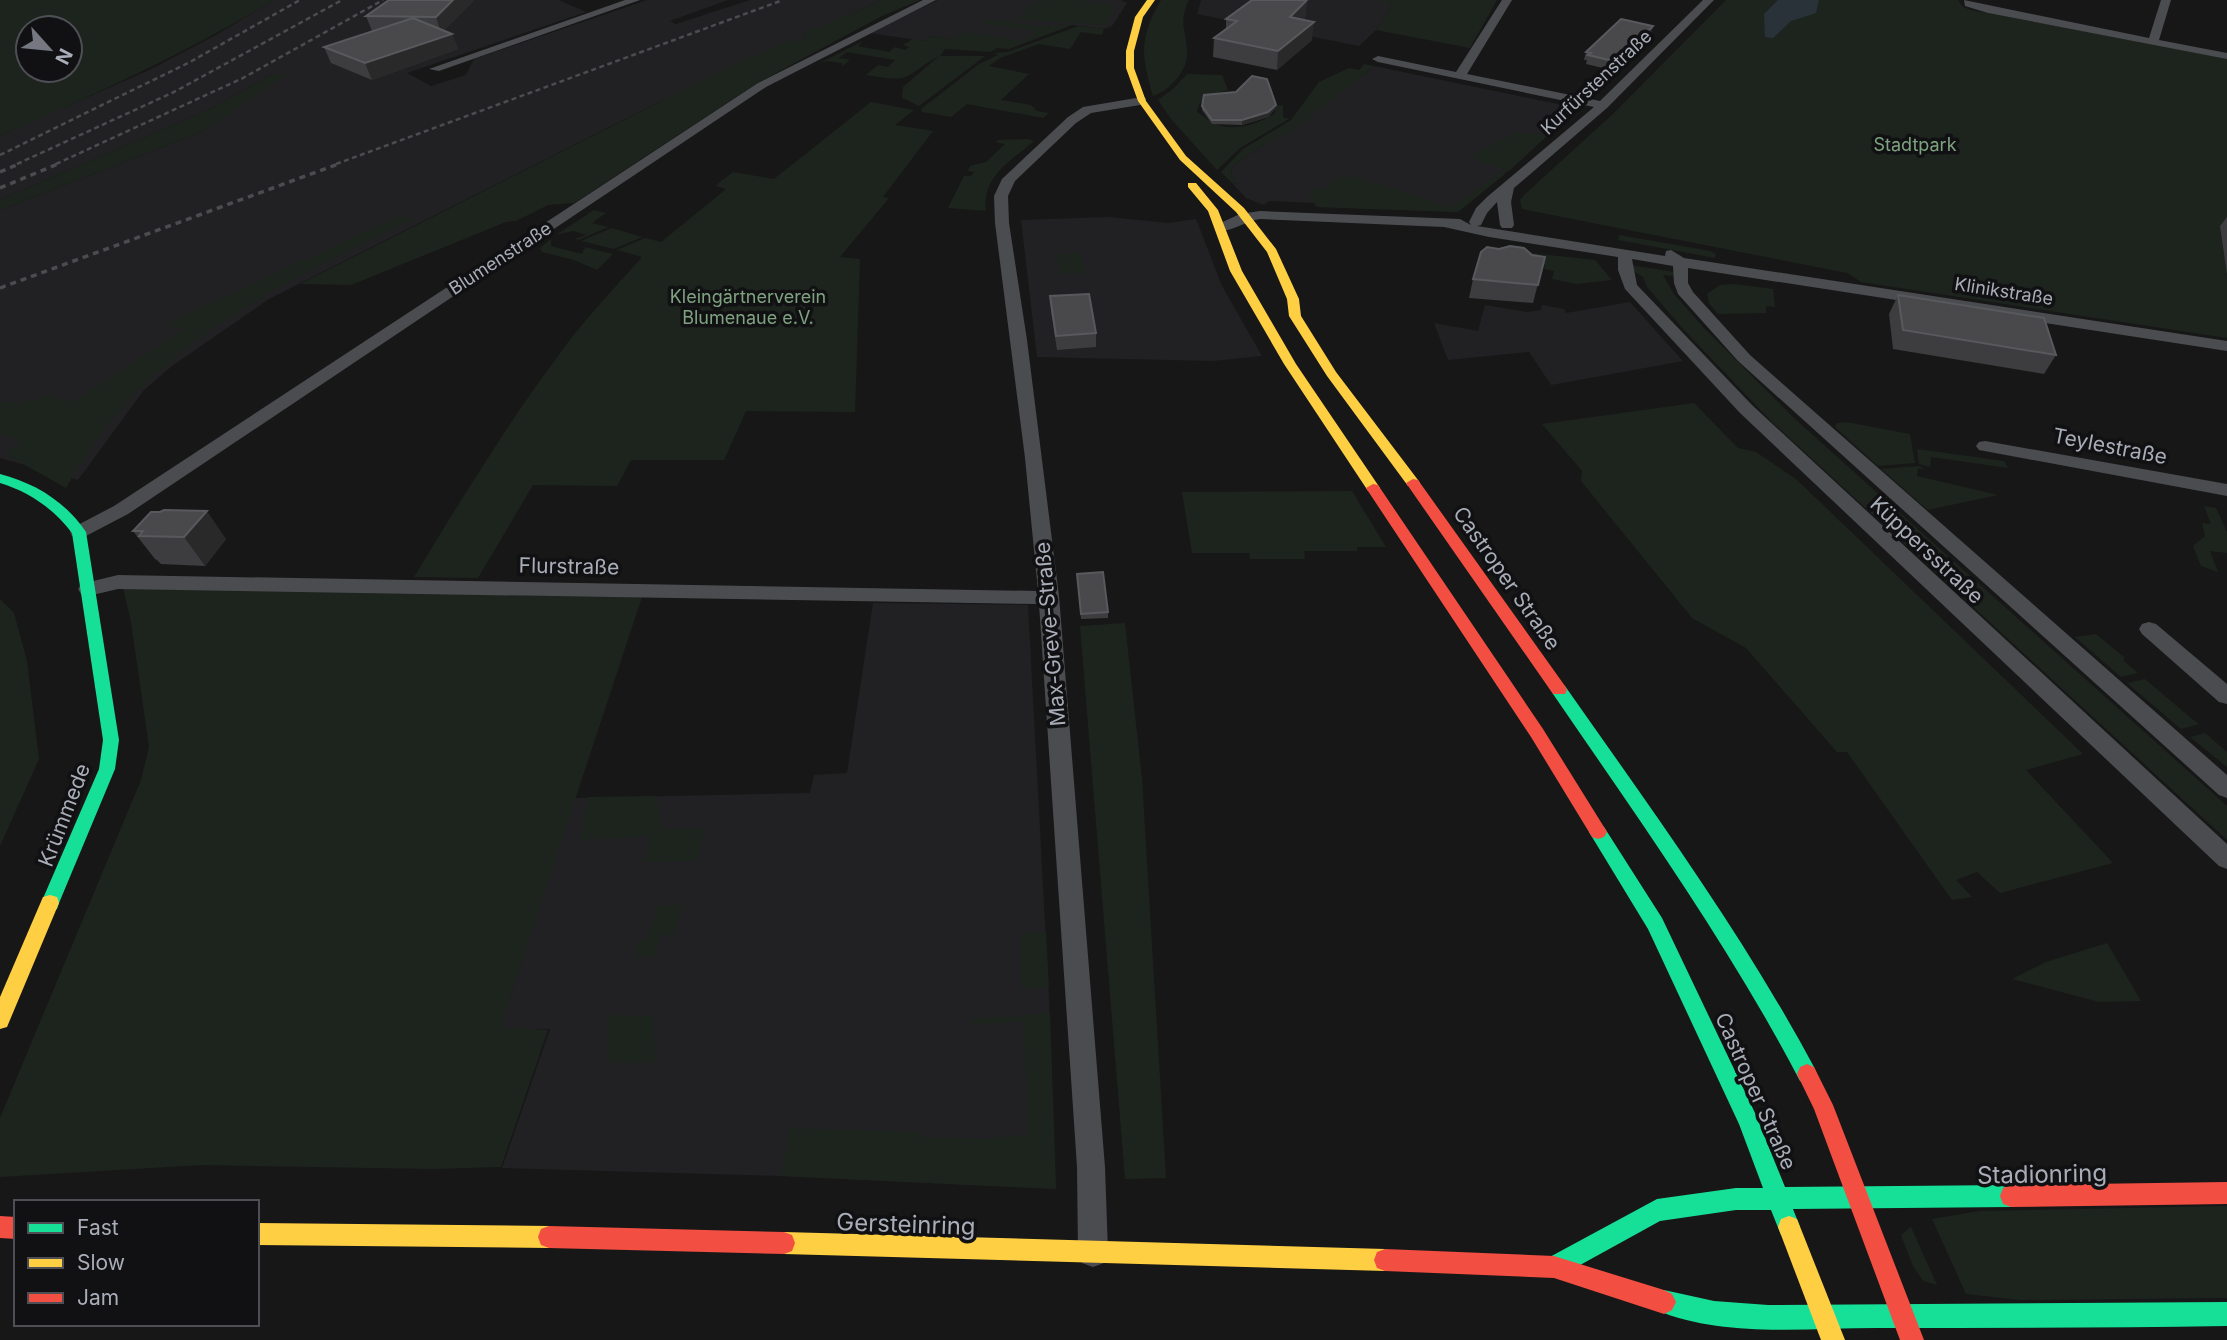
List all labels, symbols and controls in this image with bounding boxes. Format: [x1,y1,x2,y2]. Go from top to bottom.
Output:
north arrow [14,14,84,84]
street label: Kurfürstenstraße [1536,25,1656,139]
text: N [50,45,77,68]
park label: Stadtpark [1873,134,1957,155]
street label: Blumenstraße [445,217,555,299]
street label: Klinikstraße [1953,273,2055,309]
park label: Kleingärtnerverein Blumenaue e.V. [670,286,826,328]
street label: Teylestraße [2051,423,2169,469]
street label: Küppersstraße [1865,491,1989,609]
street label: Castroper Straße [1448,501,1566,655]
street label: Max-Greve-Straße [1029,541,1071,727]
street label: Flurstraße [518,553,620,579]
street label: Krümmede [33,760,95,870]
street label: Castroper Straße [1710,1009,1802,1173]
street label: Stadionring [1977,1158,2107,1190]
legend [14,1200,259,1326]
street label: Gersteinring [836,1207,976,1241]
text: Fast [77,1215,119,1240]
text: Slow [77,1250,125,1275]
text: Jam [77,1285,119,1310]

